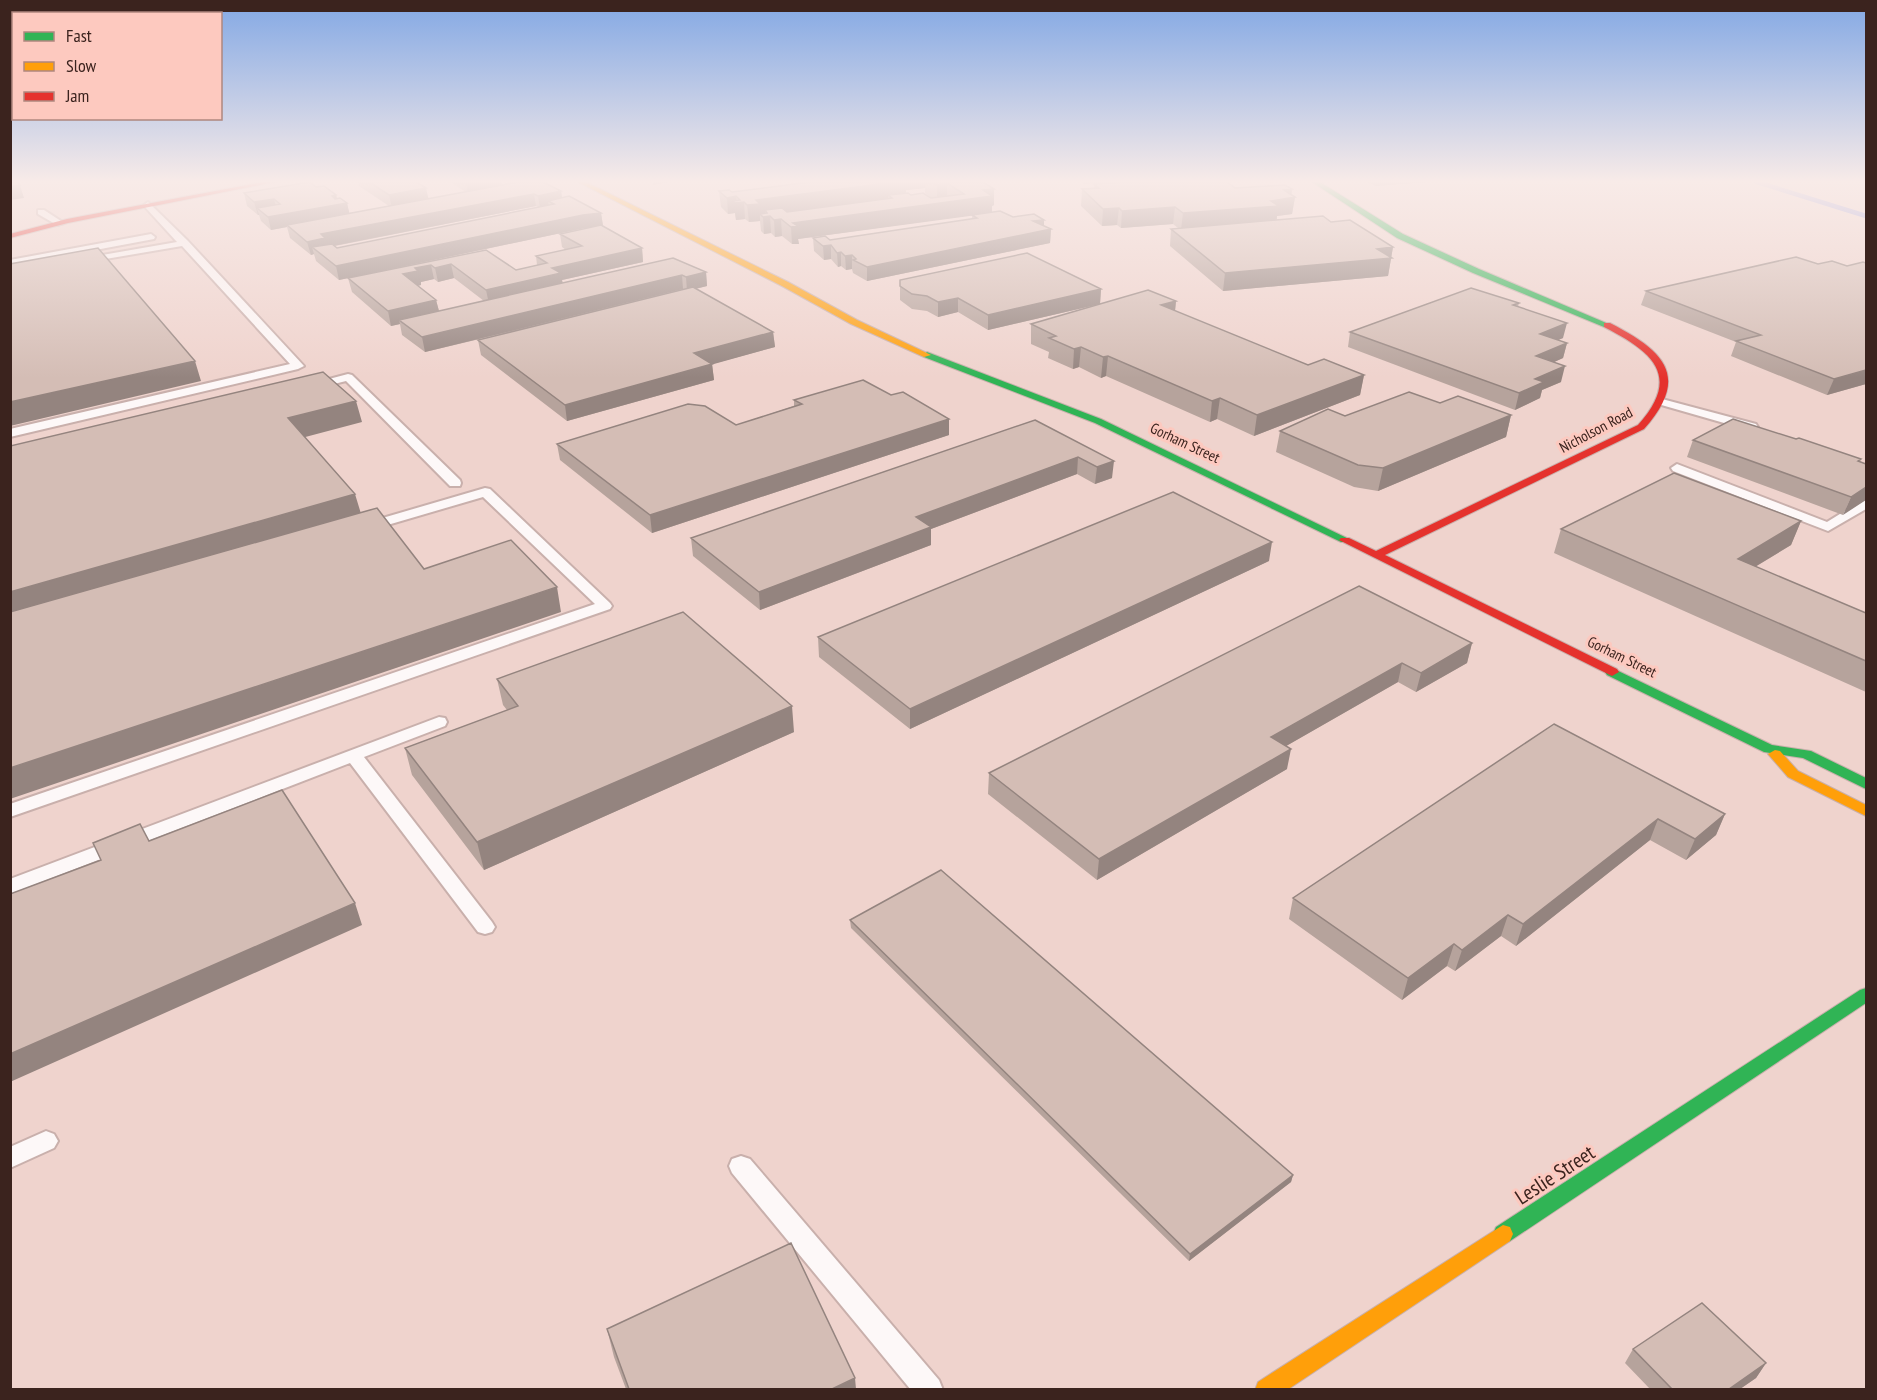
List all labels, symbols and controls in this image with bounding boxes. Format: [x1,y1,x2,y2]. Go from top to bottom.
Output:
legend [12,12,222,120]
text: Fast [66,24,92,47]
text: Slow [66,54,97,77]
text: Jam [65,84,89,107]
street label: Nicholson Road [1556,402,1636,457]
street label: Gorham Street [1147,418,1223,467]
street label: Gorham Street [1585,632,1660,681]
street label: Leslie Street [1510,1139,1600,1210]

